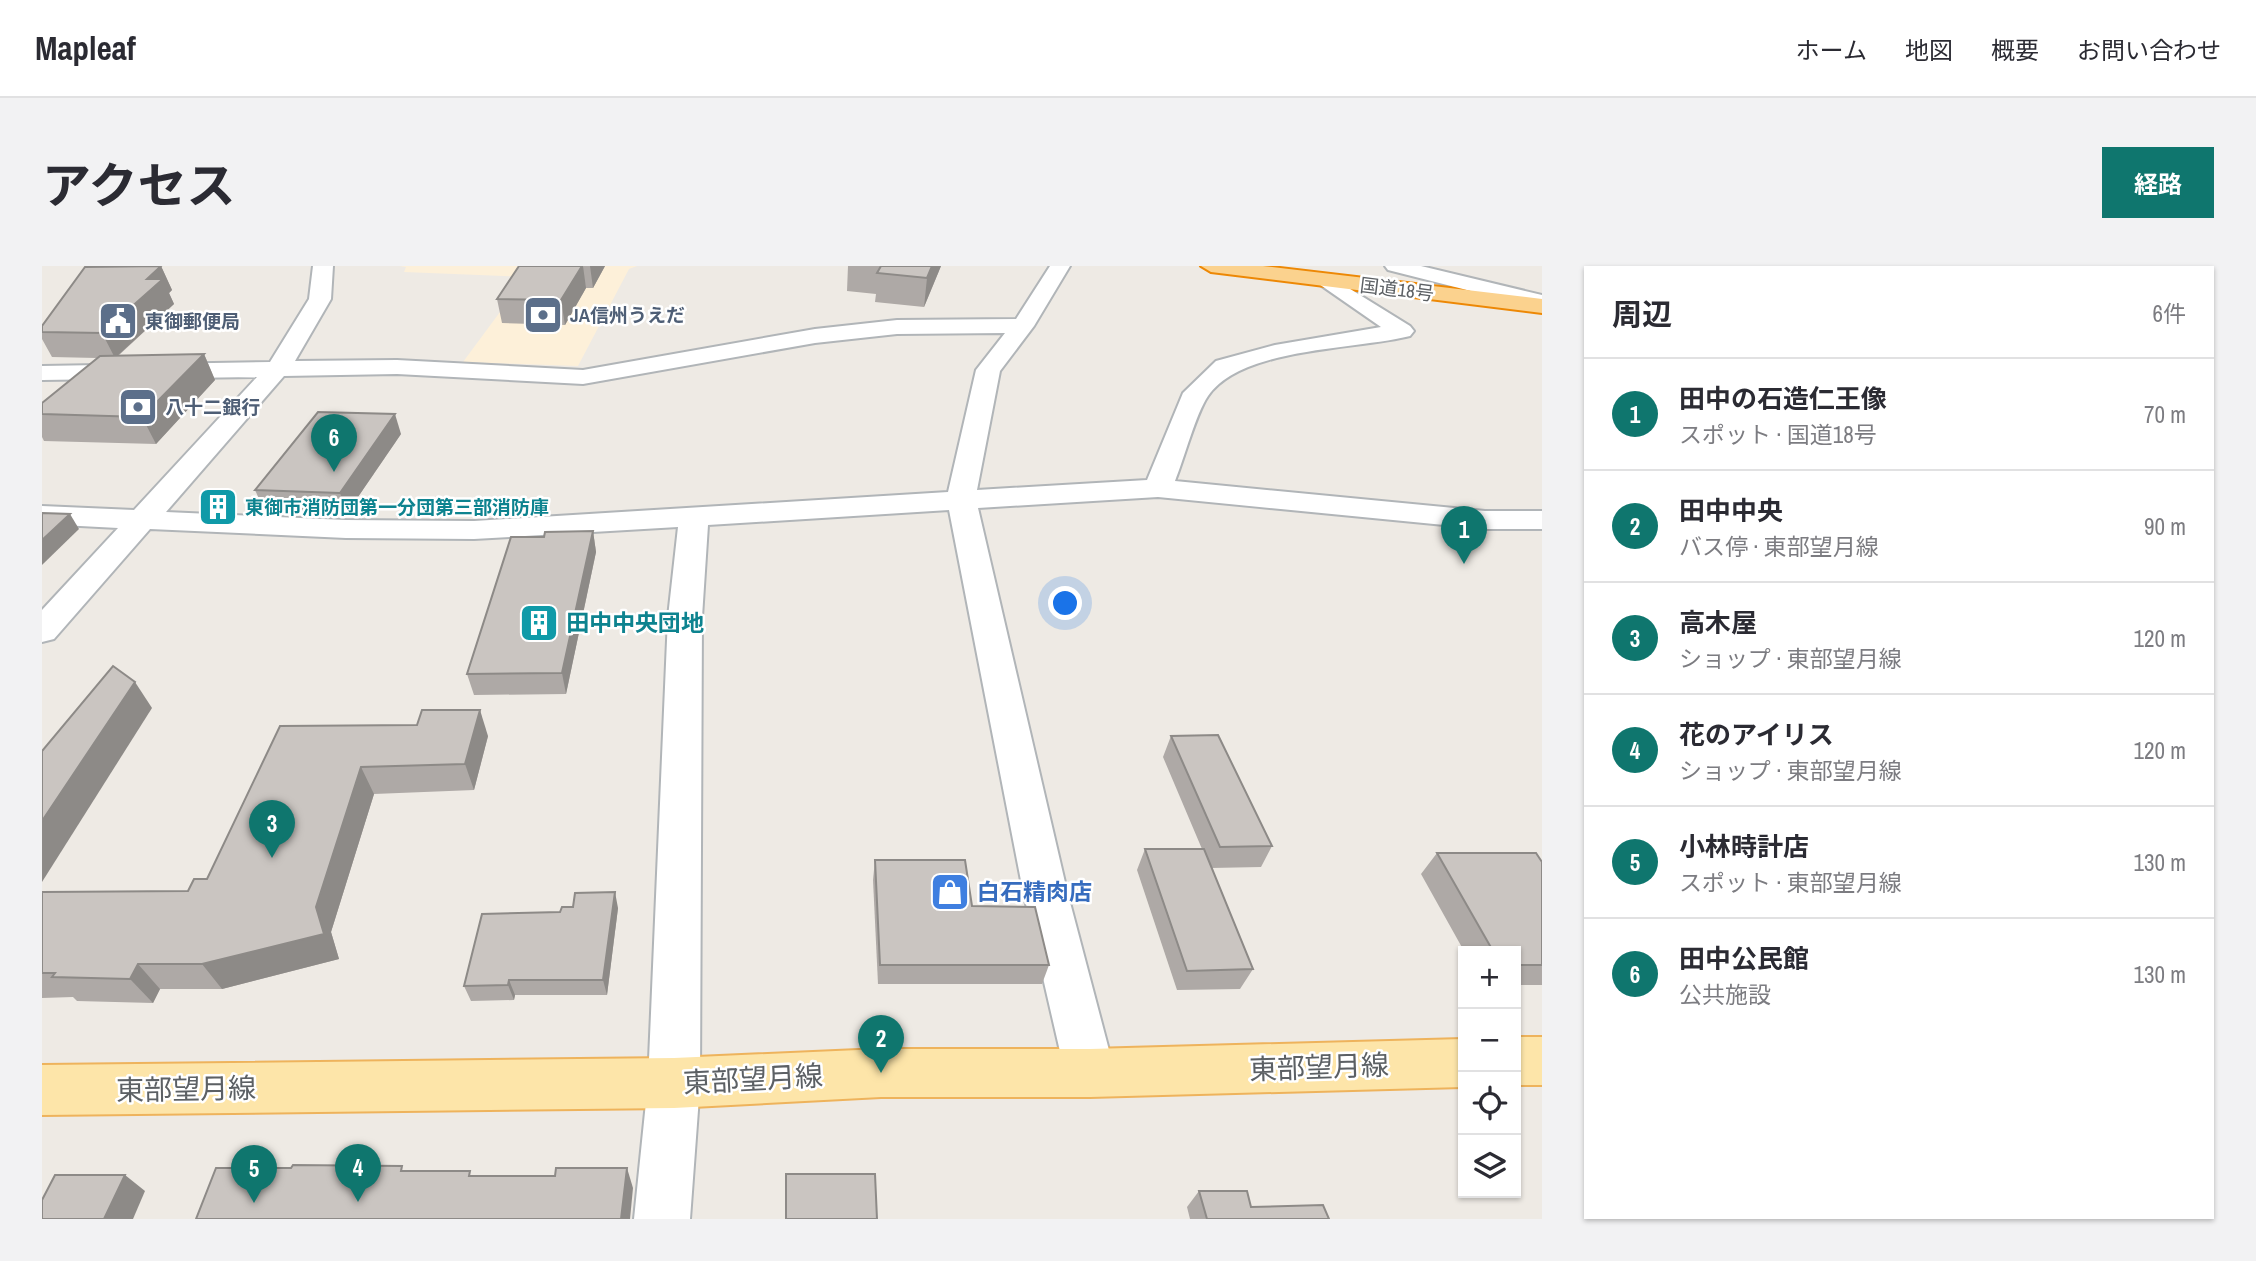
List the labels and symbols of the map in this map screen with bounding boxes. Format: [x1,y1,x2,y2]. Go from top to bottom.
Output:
street label: 国道18号 [1359,272,1435,306]
bank icon: JA信州うえだ [522,294,564,336]
public building icon: 東御郵便局 [97,300,139,342]
place label: JA信州うえだ [570,302,685,328]
place label: 東御郵便局 [145,308,240,334]
bank icon: 八十二銀行 [117,386,159,428]
place label: 八十二銀行 [165,394,260,420]
pin: 6 [311,414,357,472]
building icon: 東御市消防団第一分団第三部消防庫 [197,486,239,528]
place label: 東御市消防団第一分団第三部消防庫 [245,494,549,520]
pin: 1 [1441,506,1487,564]
your location [1048,586,1082,620]
building icon: 田中中央団地 [518,602,560,644]
place label: 田中中央団地 [566,607,704,638]
pin: 3 [249,800,295,858]
shop icon: 白石精肉店 [929,871,971,913]
place label: 白石精肉店 [977,876,1092,907]
pin: 2 [858,1015,904,1073]
street label: 東部望月線 [1248,1046,1390,1088]
street label: 東部望月線 [682,1056,824,1102]
street label: 東部望月線 [116,1069,256,1109]
pin: 4 [335,1144,381,1202]
pin: 5 [231,1145,277,1203]

